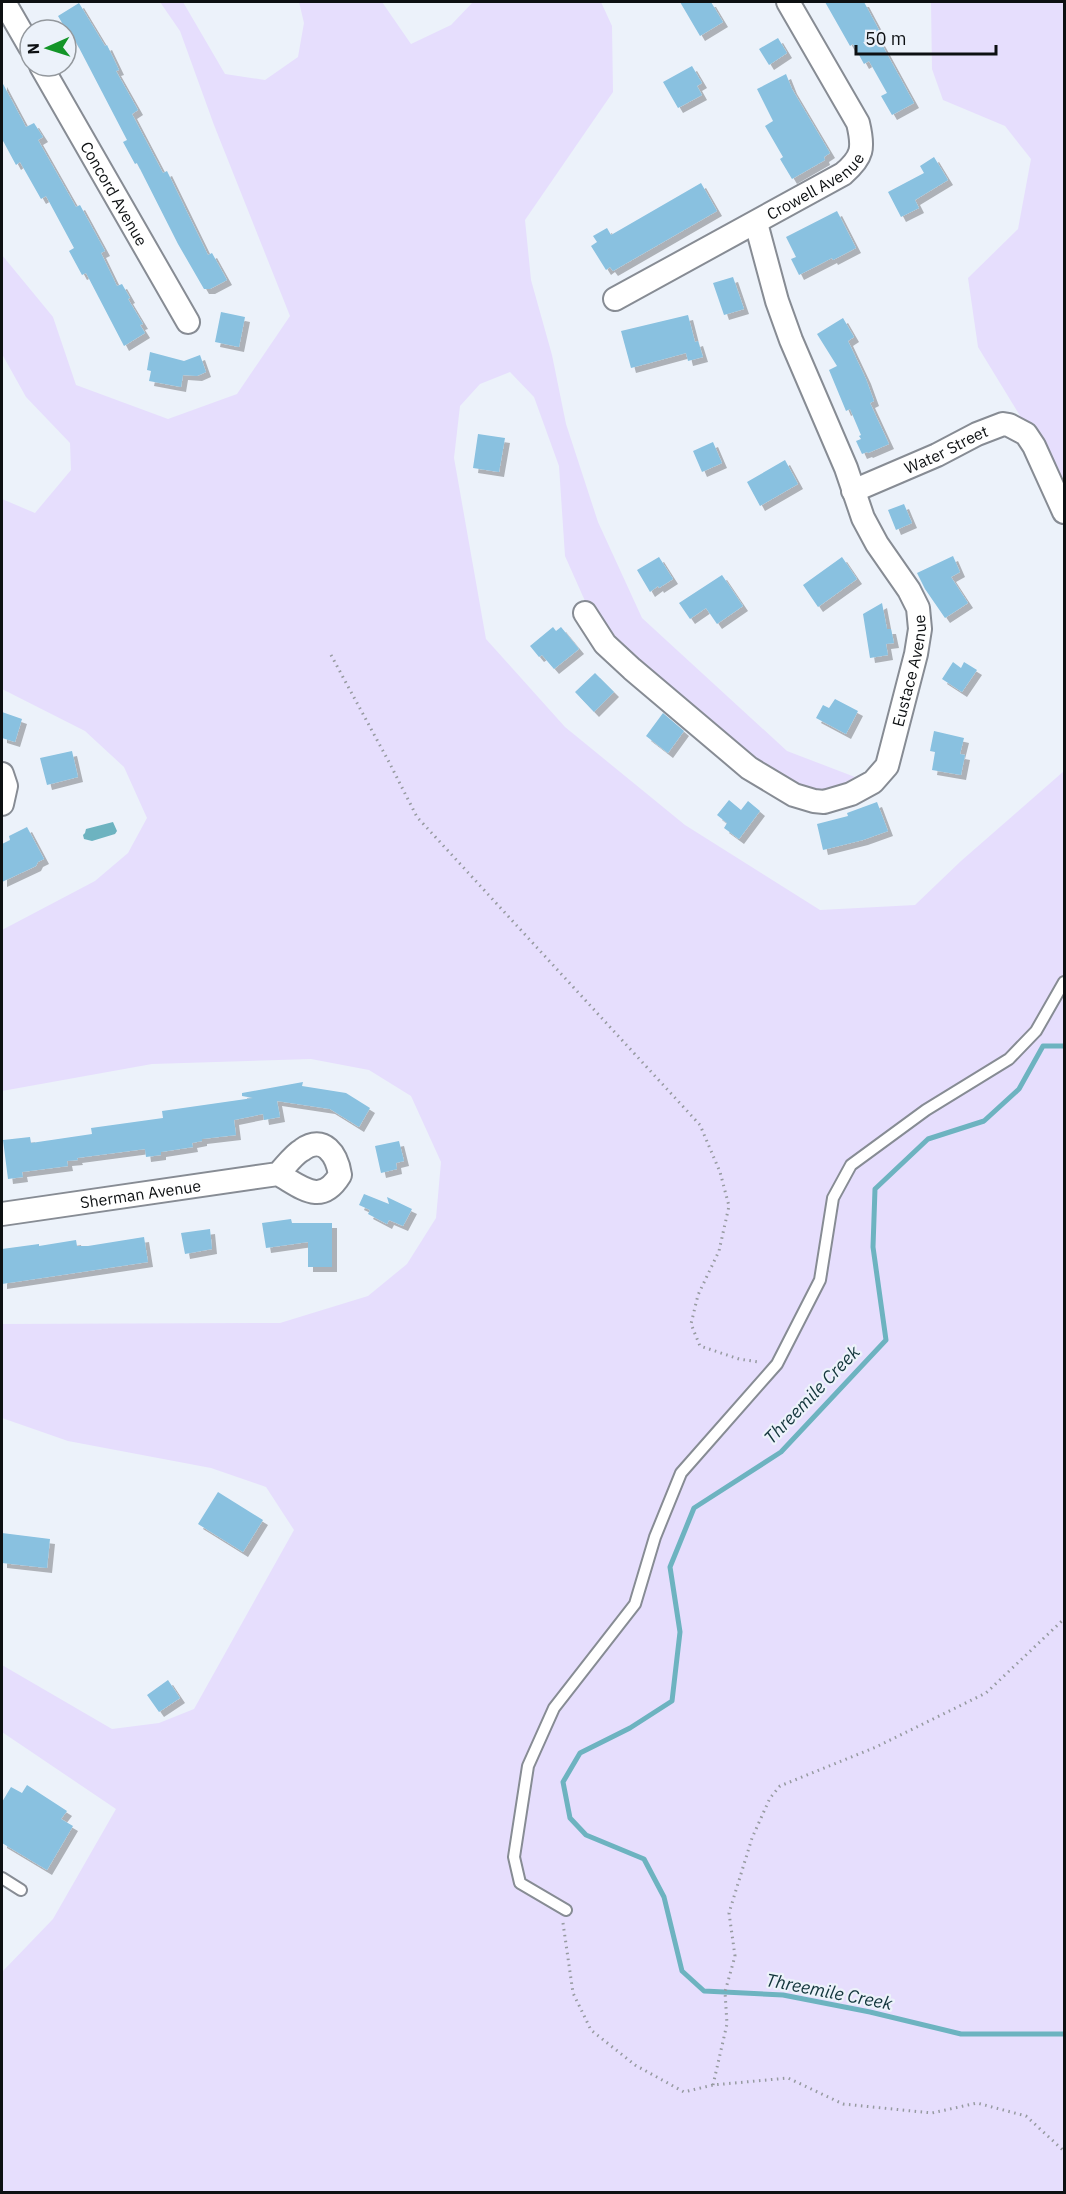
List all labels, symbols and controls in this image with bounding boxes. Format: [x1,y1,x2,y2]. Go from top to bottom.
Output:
north arrow [18,18,78,78]
scale bar [856,18,996,56]
text: 50 m [865,27,907,50]
text: N [23,42,43,55]
street label: Concord Avenue [76,138,152,249]
street label: Crowell Avenue [763,149,868,224]
street label: Water Street [901,421,991,478]
street label: Eustace Avenue [888,614,930,729]
street label: Sherman Avenue [79,1175,203,1213]
water label: Threemile Creek [759,1340,865,1449]
water label: Threemile Creek [764,1968,895,2015]

